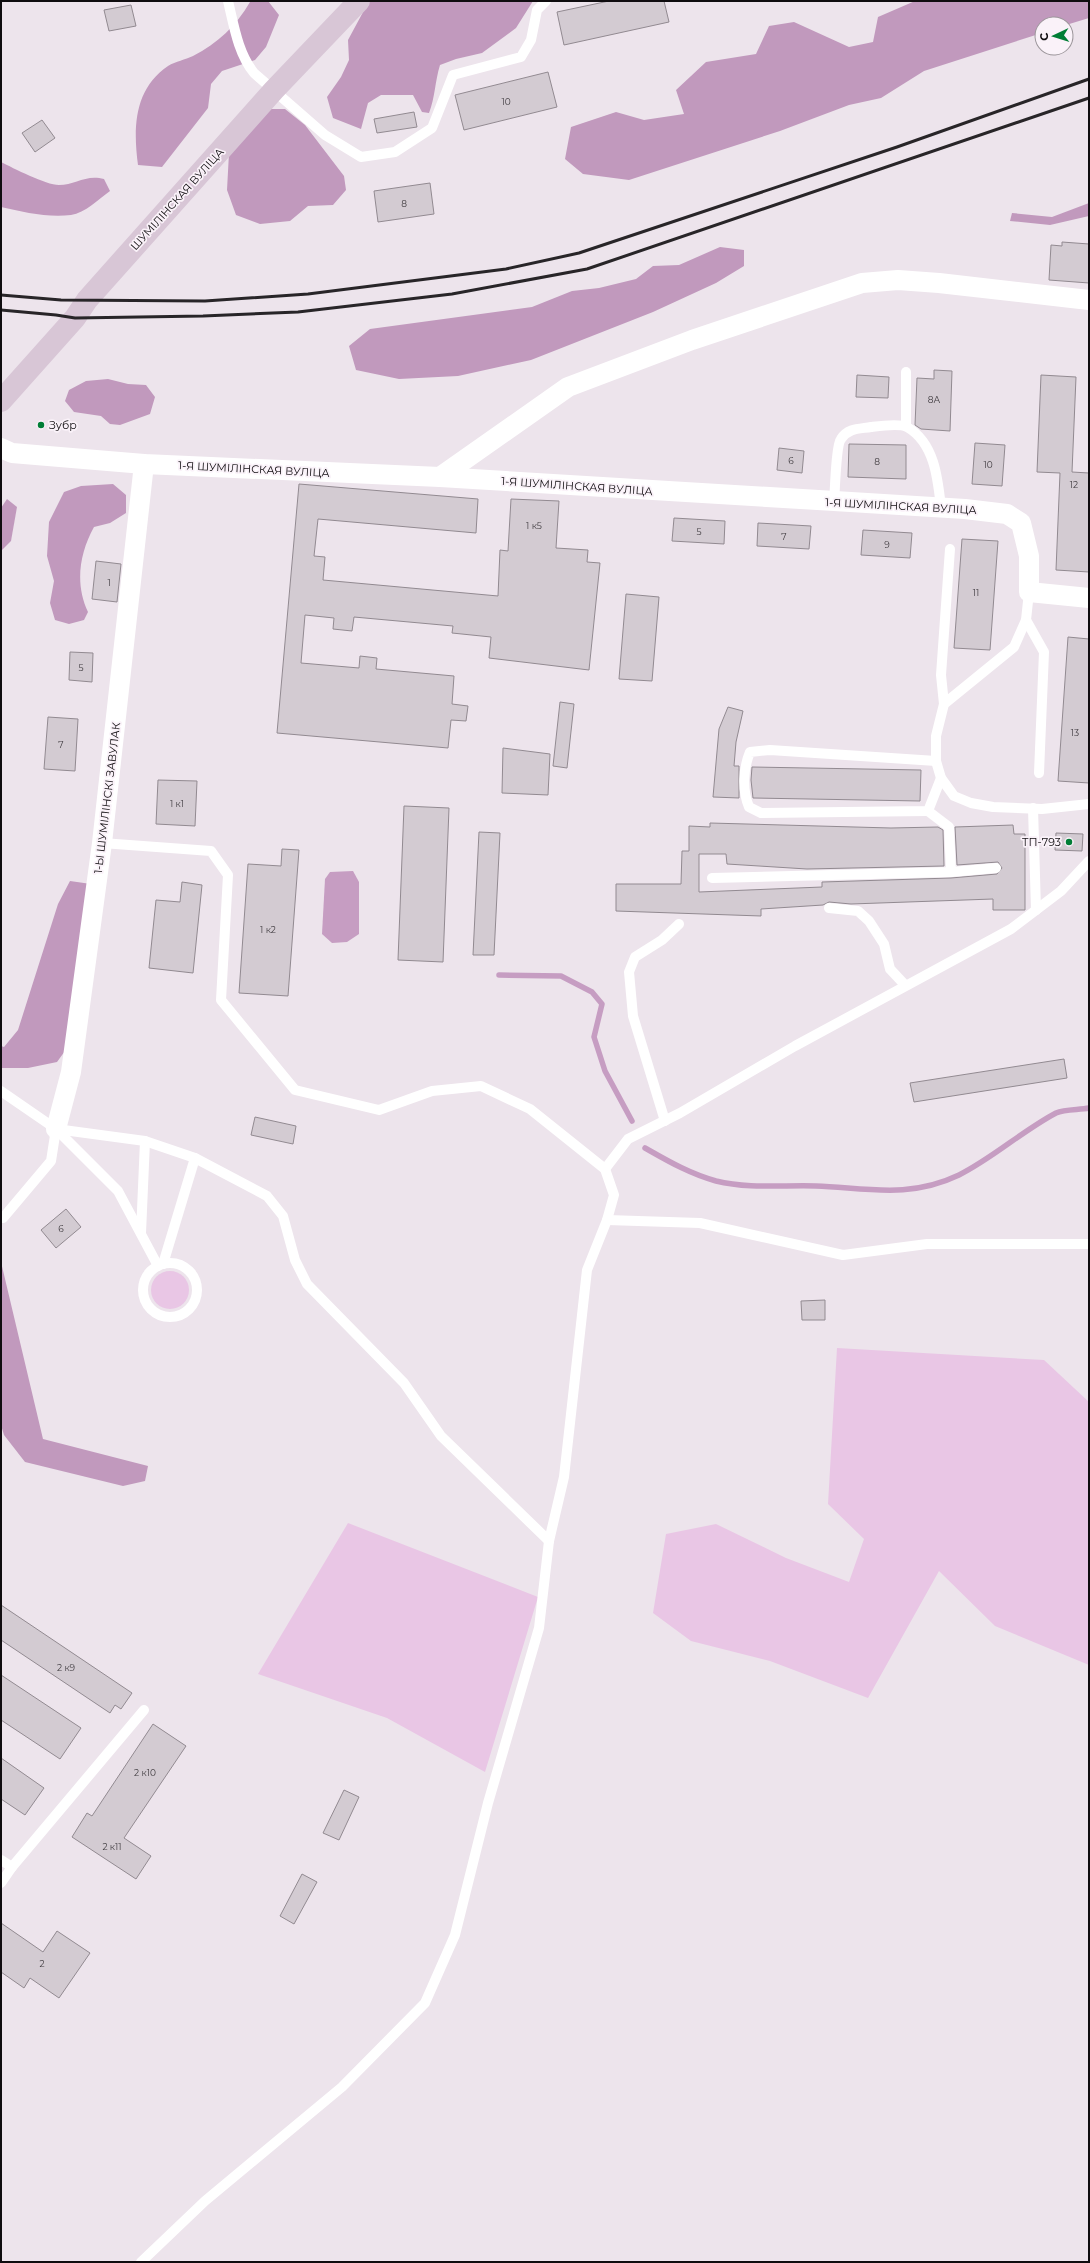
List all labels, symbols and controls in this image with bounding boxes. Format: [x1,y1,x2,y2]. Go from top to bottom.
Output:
north arrow [1034,16,1074,56]
text: С [1037,32,1051,41]
house number: 10 [501,96,511,107]
street label: ШУМІЛІНСКАЯ ВУЛІЦА [127,144,227,253]
house number: 8 [401,198,407,209]
house number: 8А [928,394,940,405]
place label: Зубр [49,418,77,432]
marker: Зубр [36,420,46,430]
house number: 6 [788,455,794,466]
house number: 8 [874,456,880,467]
street label: 1-Я ШУМІЛІНСКАЯ ВУЛІЦА [178,458,331,480]
house number: 10 [983,459,993,470]
street label: 1-Я ШУМІЛІНСКАЯ ВУЛІЦА [501,474,654,498]
house number: 12 [1070,479,1078,490]
street label: 1-Я ШУМІЛІНСКАЯ ВУЛІЦА [825,495,978,517]
house number: 1 к5 [526,520,542,531]
house number: 5 [696,526,702,537]
house number: 7 [781,531,787,542]
house number: 9 [884,539,890,550]
house number: 1 [107,577,111,588]
house number: 11 [973,587,979,598]
house number: 5 [78,662,84,673]
street label: 1-Ы ШУМІЛІНСКІ ЗАВУЛАК [91,721,123,874]
house number: 13 [1071,727,1079,738]
house number: 7 [58,739,64,750]
house number: 1 к1 [170,798,184,809]
place label: ТП-793 [1022,835,1061,849]
marker: ТП-793 [1064,837,1074,847]
house number: 1 к2 [260,924,276,935]
house number: 6 [58,1223,64,1234]
house number: 2 к9 [57,1662,76,1673]
house number: 2 к10 [134,1767,156,1778]
house number: 2 к11 [102,1841,122,1852]
house number: 2 [39,1958,45,1969]

